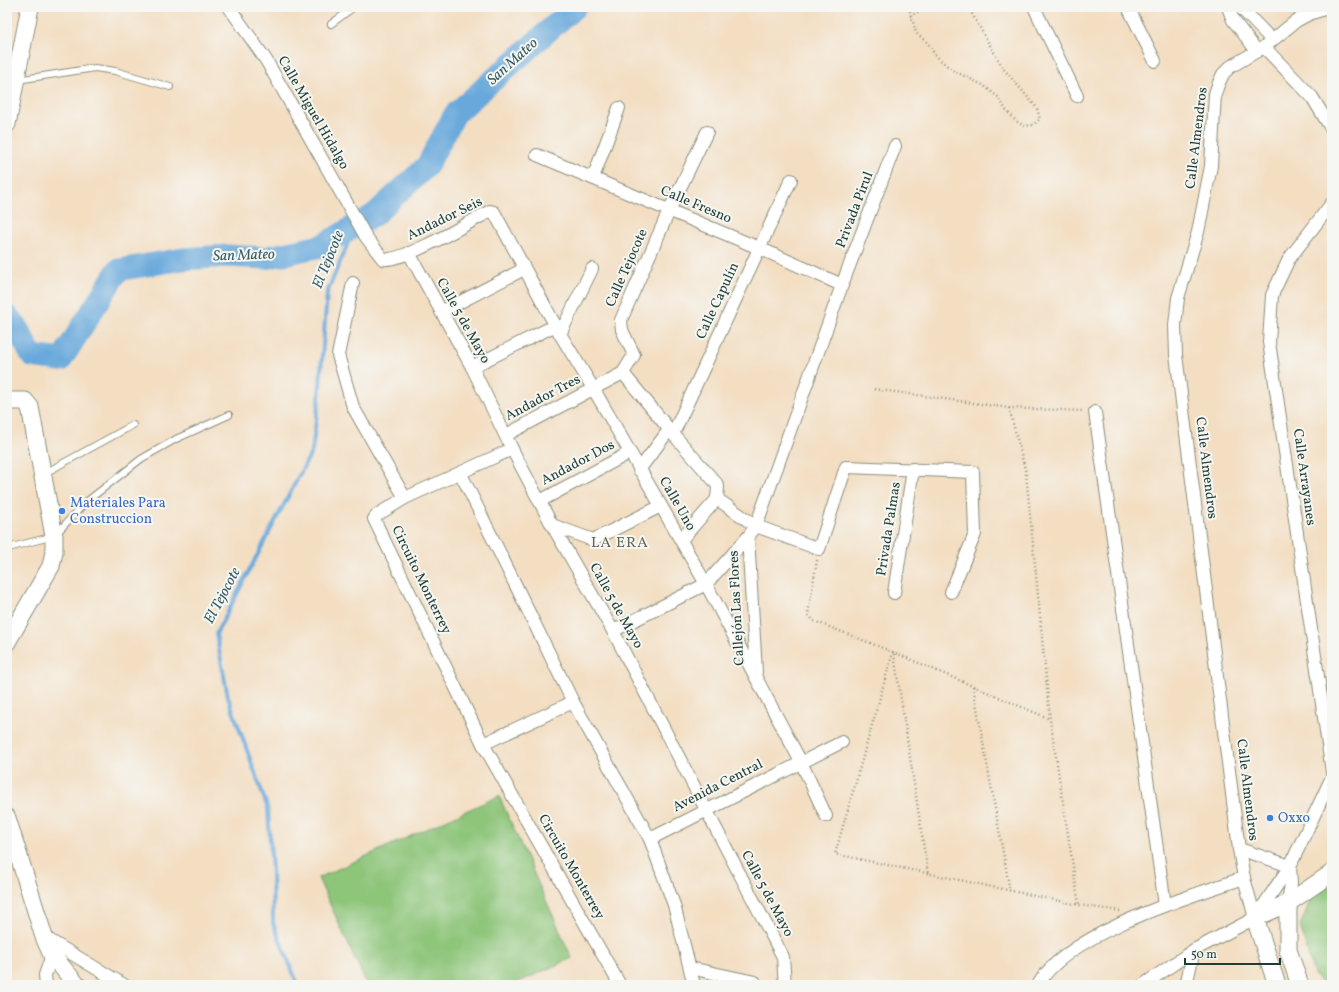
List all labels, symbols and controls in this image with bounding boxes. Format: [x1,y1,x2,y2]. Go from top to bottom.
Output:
water label: San Mateo [483,33,543,90]
street label: Calle Miguel Hidalgo [273,53,353,173]
street label: Calle Almendros [1181,86,1213,190]
street label: Privada Pirul [832,169,878,251]
street label: Calle Fresno [657,181,735,229]
street label: Andador Seis [404,193,486,245]
street label: Calle Tejocote [601,225,653,310]
water label: El Tejocote [308,227,350,292]
water label: San Mateo [213,244,275,268]
street label: Calle Capulín [692,260,744,342]
street label: Calle 5 de Mayo [432,275,494,367]
street label: Andador Tres [502,370,584,426]
street label: Calle Almendros [1190,416,1222,520]
street label: Calle Arrayanes [1288,427,1320,527]
street label: Andador Dos [538,436,618,490]
street label: Calle Uno [654,474,700,534]
street label: Privada Palmas [872,481,906,577]
place label: Materiales Para Construccion [70,494,166,529]
marker: Materiales Para Construccion [57,506,67,516]
street label: Circuito Monterrey [387,523,456,638]
district label: LA ERA [591,533,649,554]
street label: Callejón Las Flores [724,550,750,666]
street label: Calle 5 de Mayo [585,560,647,652]
water label: El Tejocote [199,564,247,628]
street label: Calle Almendros [1231,738,1263,842]
street label: Avenida Central [669,755,767,817]
place label: Oxxo [1278,809,1310,828]
street label: Circuito Monterrey [533,811,609,923]
marker: Oxxo [1265,813,1275,823]
street label: Calle 5 de Mayo [736,847,798,941]
scale bar [1185,940,1280,966]
text: 50 m [1191,947,1217,963]

